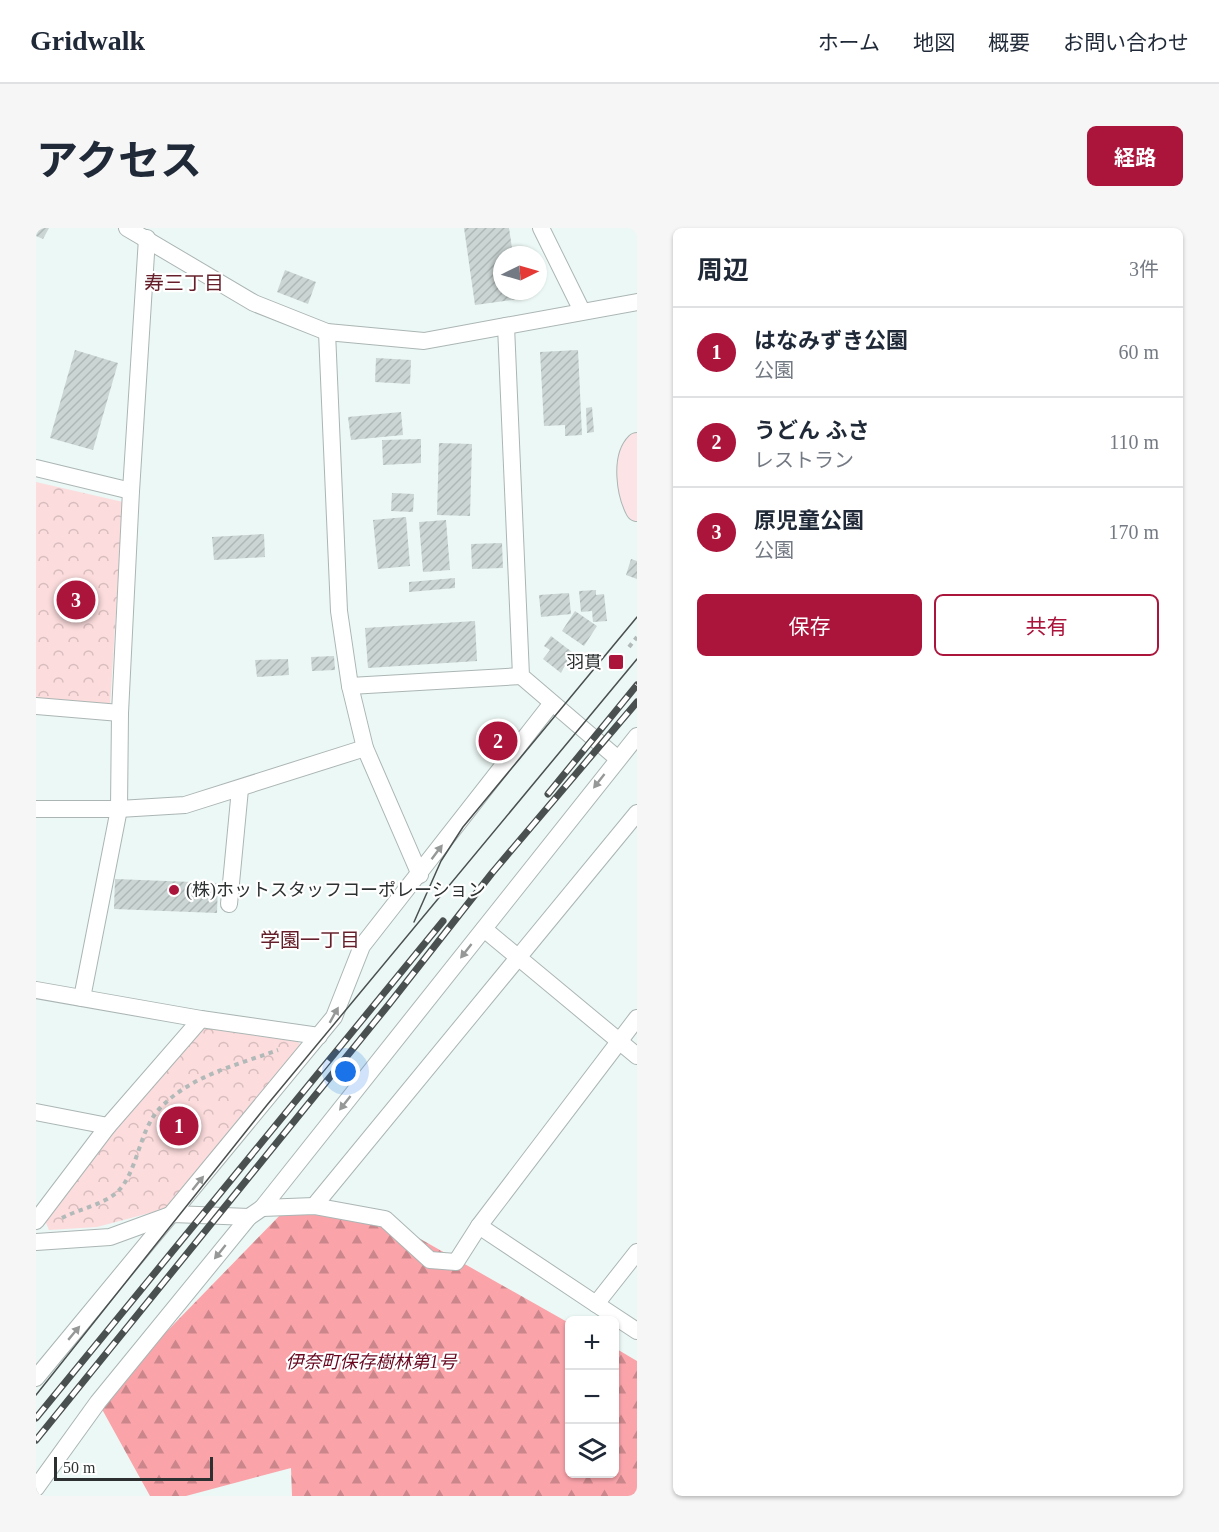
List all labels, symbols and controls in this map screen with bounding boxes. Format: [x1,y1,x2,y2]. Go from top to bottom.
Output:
text: Gridwalk [30,25,145,56]
text: ホーム [818,31,880,55]
text: 地図 [913,31,955,55]
text: 概要 [988,31,1030,55]
text: お問い合わせ [1063,31,1189,55]
button: 経路 [1087,126,1183,186]
text: アクセス [36,138,202,184]
north arrow [493,246,547,300]
text: 周辺 [697,256,749,285]
text: 3件 [1129,258,1159,280]
district label: 寿三丁目 [144,272,224,294]
text: はなみずき公園 [754,328,908,353]
text: 1 [712,341,722,363]
text: 60 m [1118,341,1159,363]
text: 公園 [754,359,794,381]
text: うどん ふさ [754,418,870,443]
text: 2 [712,431,722,453]
text: 110 m [1109,431,1159,453]
text: レストラン [754,449,854,471]
text: 原児童公園 [754,508,864,533]
text: 3 [712,521,722,543]
text: 170 m [1108,521,1159,543]
text: 公園 [754,539,794,561]
pin: 3 [56,578,96,622]
button: 保存 [697,594,922,656]
button: 共有 [934,594,1159,656]
place label: 羽貫 [566,652,602,672]
marker: 羽貫 [607,653,625,671]
pin: 2 [478,718,518,764]
one-way arrow [594,773,606,788]
one-way arrow [431,845,443,860]
place label: (株)ホットスタッフコーポレーション [186,880,486,901]
marker: (株)ホットスタッフコーポレーション [167,883,181,897]
district label: 学園一丁目 [260,929,360,951]
one-way arrow [461,943,473,958]
one-way arrow [329,1006,339,1023]
your location [331,1057,360,1086]
one-way arrow [339,1096,351,1111]
pin: 1 [160,1104,198,1148]
one-way arrow [192,1175,205,1191]
one-way arrow [213,1244,226,1260]
map controls [565,1316,619,1478]
button: + [565,1316,619,1370]
one-way arrow [67,1325,80,1341]
park label: 伊奈町保存樹林第1号 [286,1352,458,1372]
button: − [565,1370,619,1424]
button: layers [565,1424,619,1478]
scale bar [54,1454,213,1482]
text: 50 m [63,1459,95,1476]

